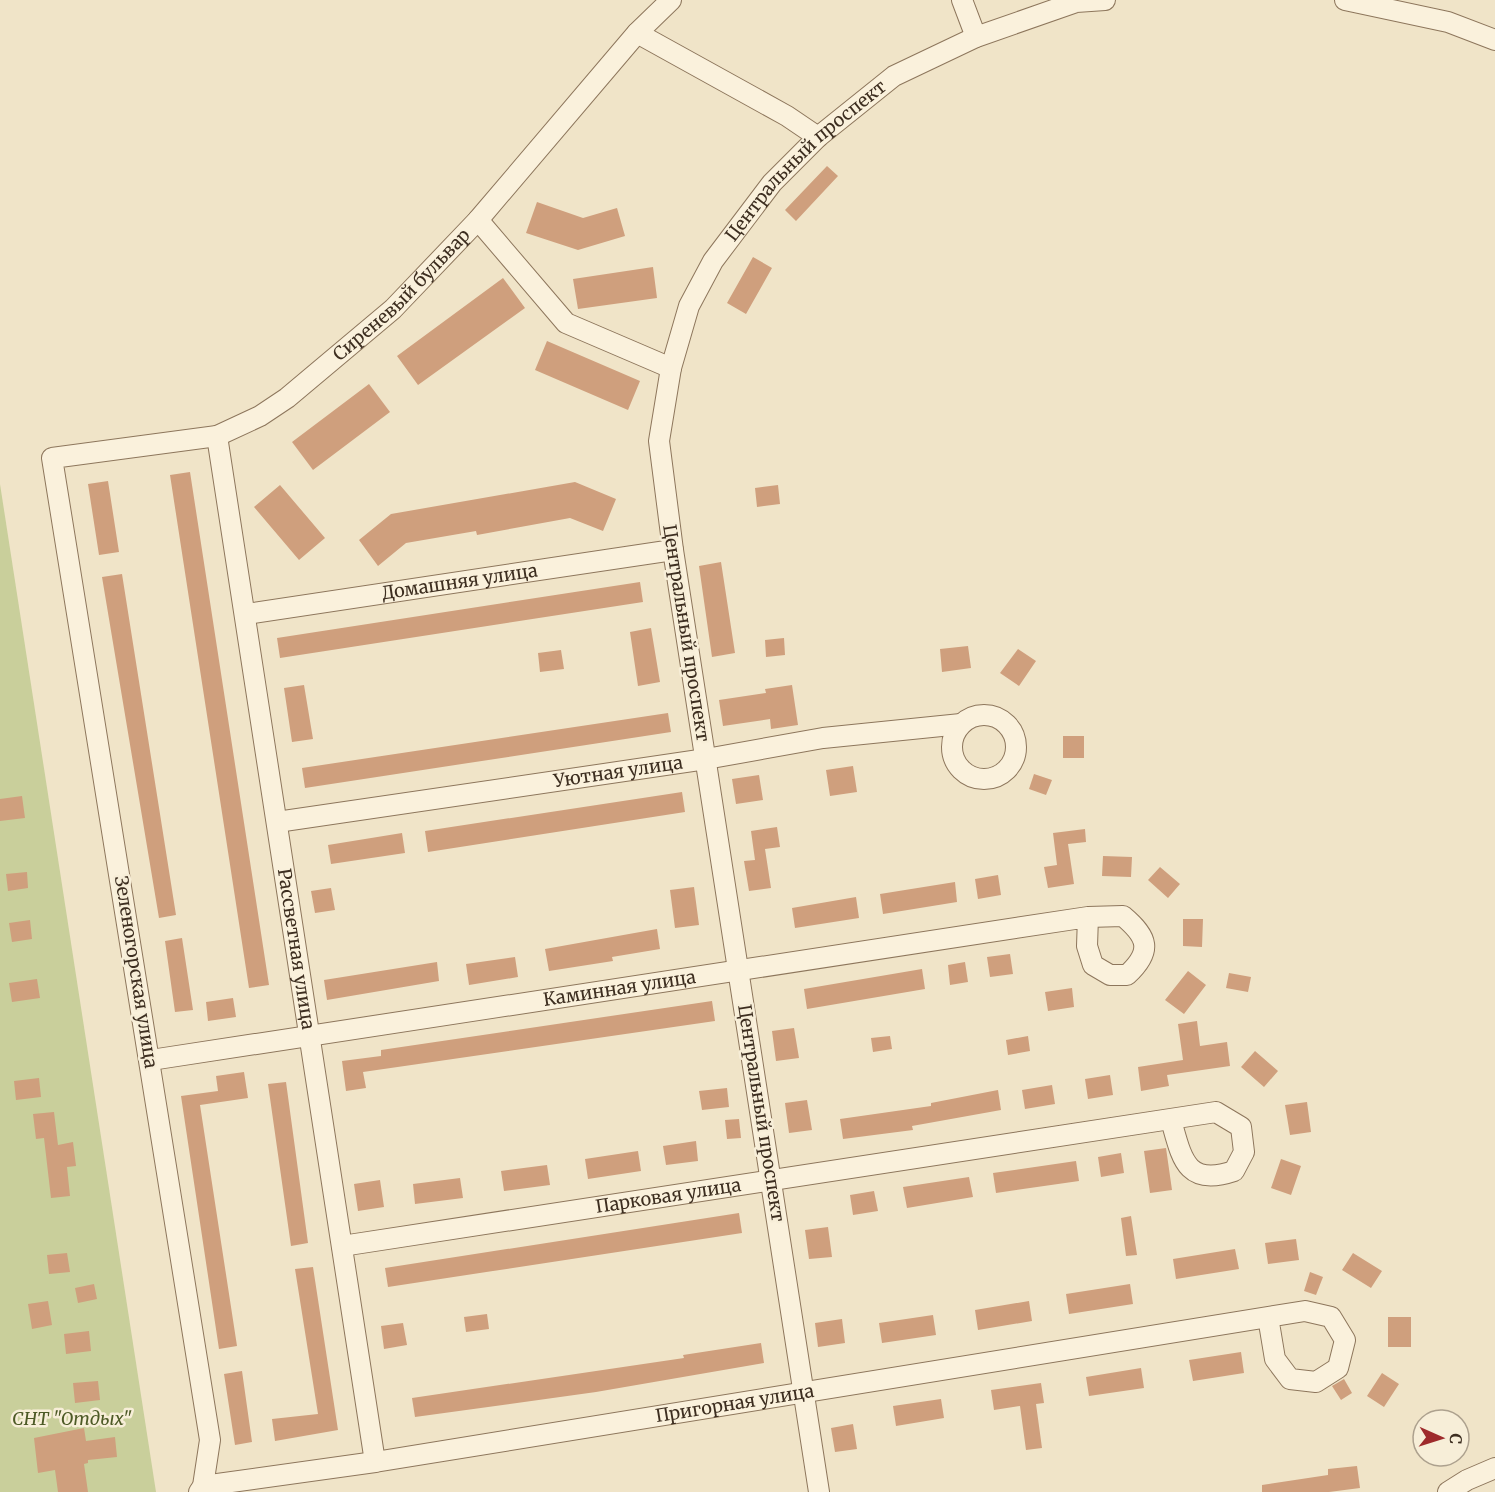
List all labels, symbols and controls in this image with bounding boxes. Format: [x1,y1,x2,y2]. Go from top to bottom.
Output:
street label: Центральный проспект [720,75,891,246]
street label: Сиреневый бульвар [328,223,475,366]
street label: Центральный проспект [658,523,715,743]
street label: Домашняя улица [380,558,539,605]
street label: Уютная улица [551,750,685,792]
street label: Рассветная улица [273,867,320,1031]
street label: Зеленогорская улица [110,874,163,1070]
street label: Каминная улица [542,965,698,1011]
street label: Центральный проспект [733,1003,790,1223]
street label: Парковая улица [594,1173,743,1218]
street label: Пригорная улица [654,1379,816,1427]
park label: СНТ "Отдых" [12,1407,132,1430]
north arrow [1411,1408,1471,1468]
text: С [1446,1433,1466,1445]

